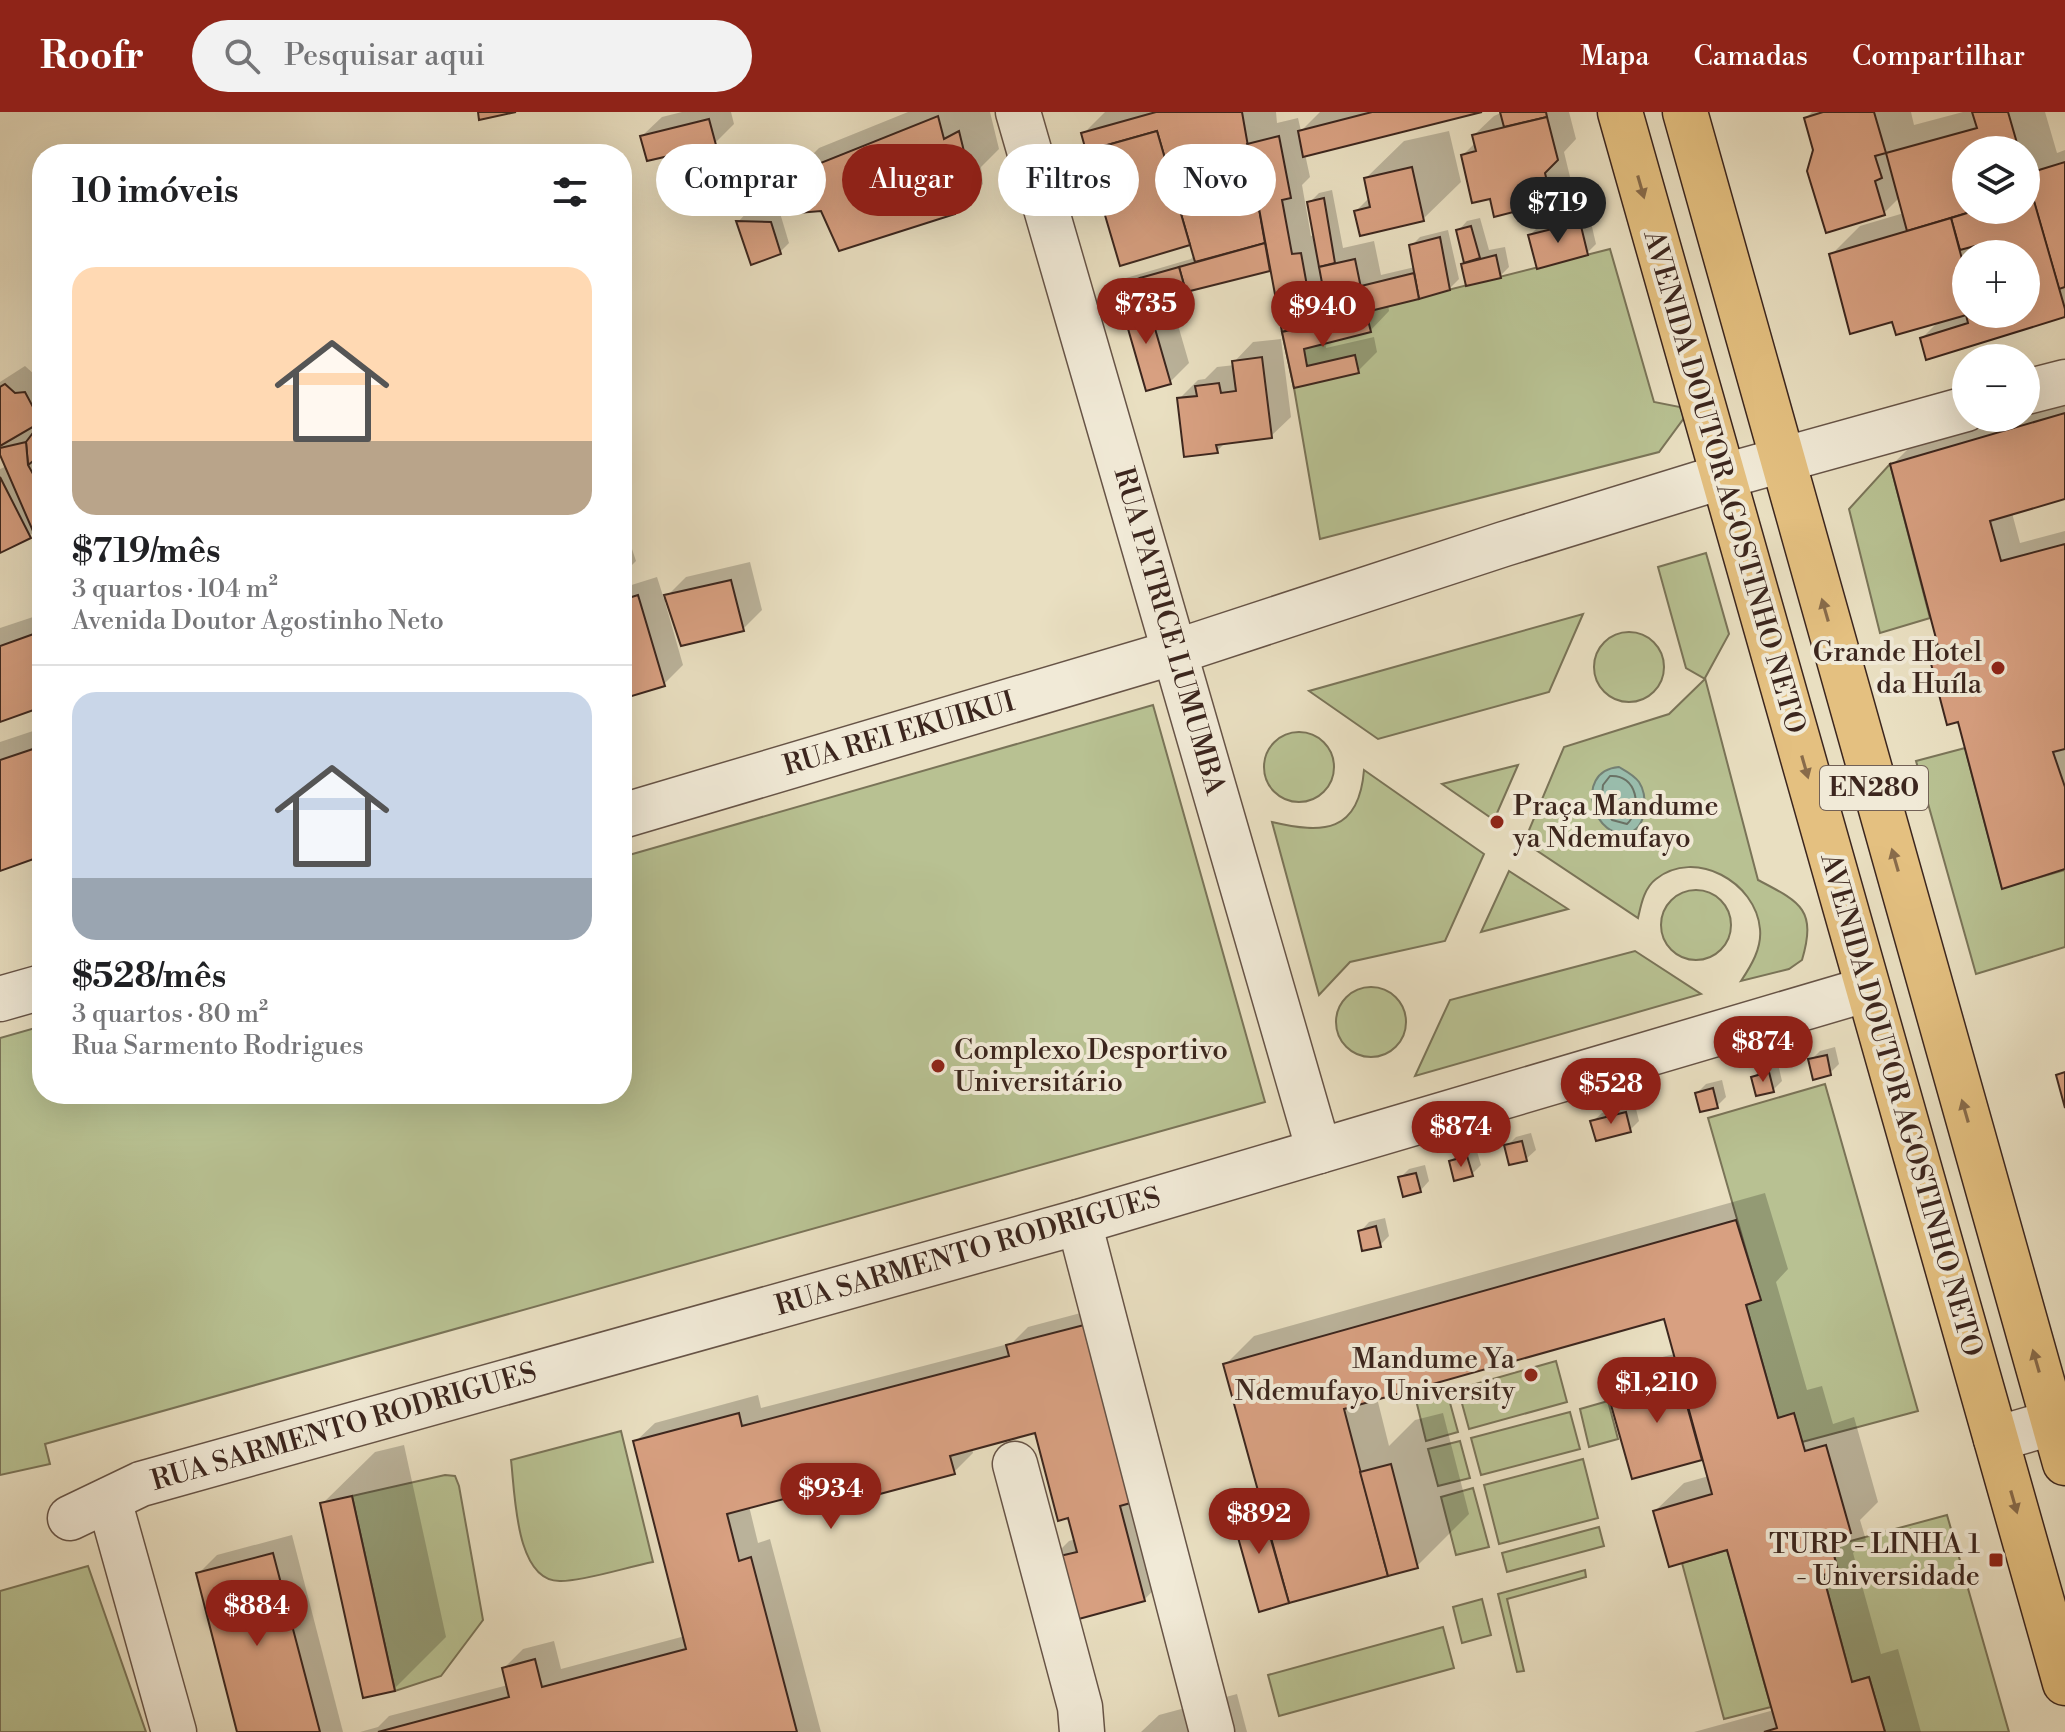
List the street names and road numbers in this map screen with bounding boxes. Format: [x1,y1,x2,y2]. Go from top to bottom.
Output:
street label: AVENIDA DOUTOR AGOSTINHO NETO [1635,225,1813,738]
street label: RUA PATRICE LUMUMBA [1105,463,1233,799]
street label: RUA REI EKUIKUI [779,684,1019,784]
road number: EN280 [1820,766,1928,810]
street label: AVENIDA DOUTOR AGOSTINHO NETO [1812,848,1990,1361]
street label: RUA SARMENTO RODRIGUES [771,1180,1165,1324]
street label: RUA SARMENTO RODRIGUES [147,1355,541,1499]

